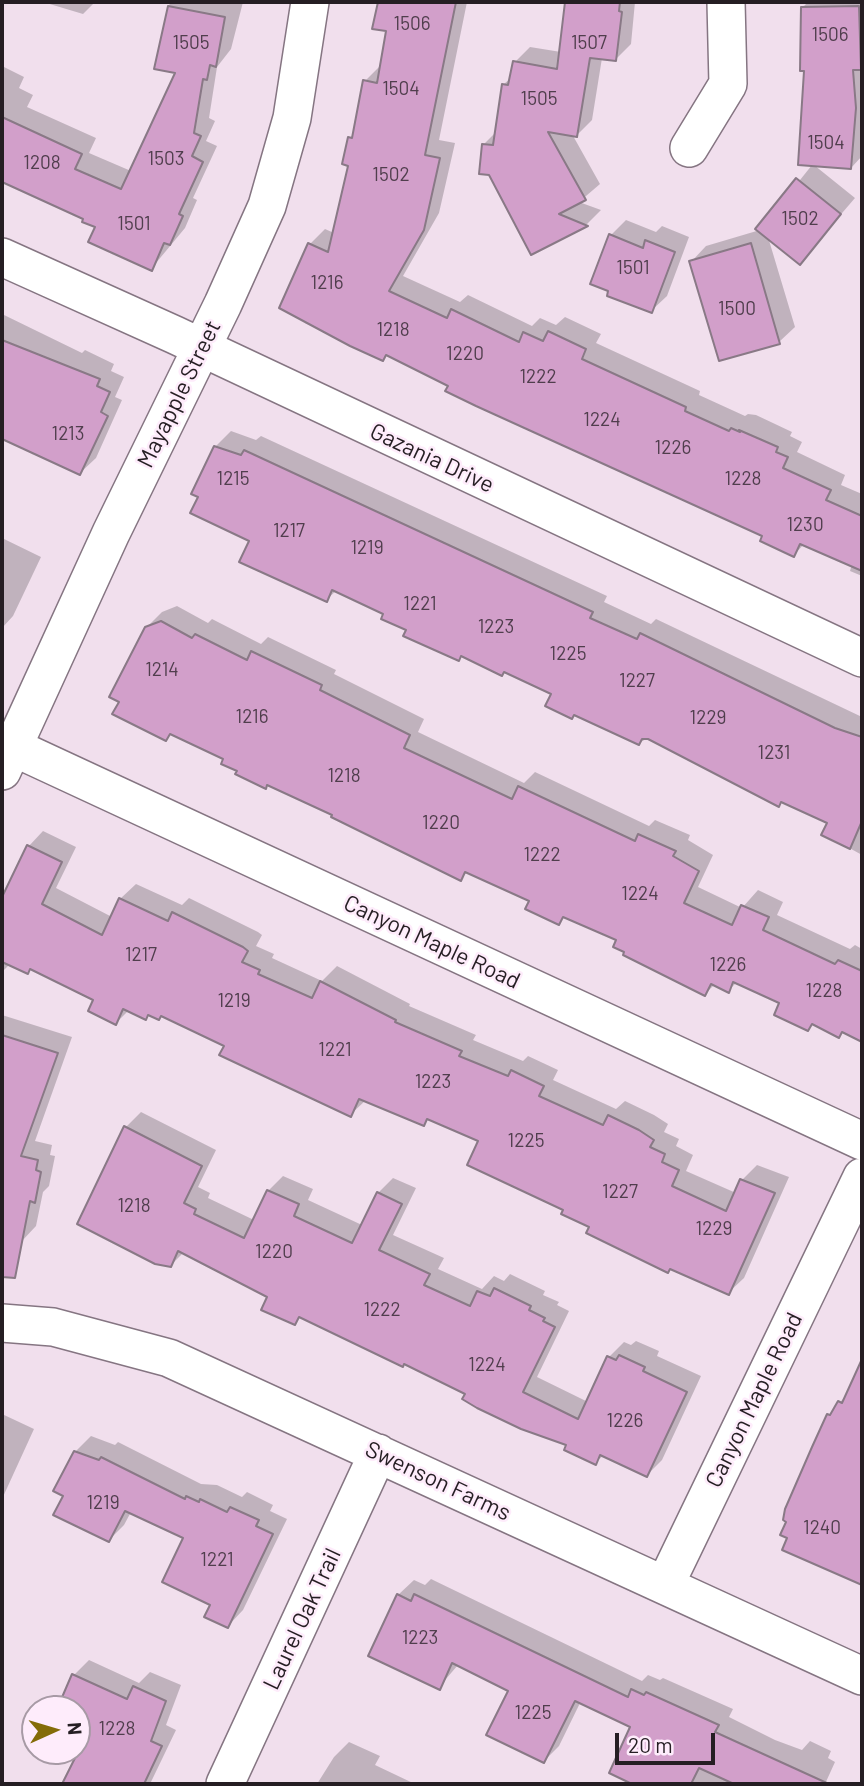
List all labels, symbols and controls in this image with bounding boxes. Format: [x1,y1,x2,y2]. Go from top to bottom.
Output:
house number: 1506 [394,13,430,35]
house number: 1506 [812,24,848,46]
house number: 1505 [173,32,209,54]
house number: 1507 [571,32,607,54]
house number: 1504 [382,78,420,100]
house number: 1505 [521,88,557,110]
house number: 1504 [807,132,845,154]
house number: 1503 [148,148,184,170]
house number: 1208 [23,152,61,174]
house number: 1502 [372,164,410,186]
house number: 1502 [781,208,819,230]
house number: 1501 [117,213,151,235]
house number: 1501 [616,257,650,279]
house number: 1216 [310,272,344,294]
house number: 1500 [718,298,756,320]
street label: Mayapple Street [131,316,227,472]
house number: 1218 [376,319,410,341]
house number: 1220 [446,343,484,365]
house number: 1222 [519,366,557,388]
house number: 1224 [583,409,621,431]
street label: Gazania Drive [366,417,498,499]
house number: 1213 [51,423,85,445]
house number: 1226 [655,437,691,459]
house number: 1215 [217,468,249,490]
house number: 1228 [725,468,761,490]
house number: 1230 [786,514,824,536]
house number: 1217 [273,520,305,542]
house number: 1219 [350,537,384,559]
house number: 1221 [403,593,437,615]
house number: 1223 [478,616,514,638]
house number: 1225 [550,643,586,665]
house number: 1214 [145,659,179,681]
house number: 1227 [619,670,655,692]
house number: 1216 [235,706,269,728]
house number: 1229 [690,707,726,729]
house number: 1231 [757,742,791,764]
house number: 1218 [327,765,361,787]
house number: 1220 [422,812,460,834]
house number: 1222 [523,844,561,866]
house number: 1224 [621,883,659,905]
street label: Canyon Maple Road [339,889,525,995]
house number: 1217 [125,944,157,966]
house number: 1226 [710,954,746,976]
house number: 1228 [806,980,842,1002]
house number: 1219 [217,990,251,1012]
house number: 1221 [318,1039,352,1061]
house number: 1223 [415,1071,451,1093]
house number: 1225 [508,1130,544,1152]
house number: 1227 [602,1181,638,1203]
house number: 1218 [117,1195,151,1217]
house number: 1229 [696,1218,732,1240]
house number: 1220 [255,1241,293,1263]
house number: 1222 [363,1299,401,1321]
street label: Canyon Maple Road [700,1308,808,1492]
house number: 1224 [468,1354,506,1376]
house number: 1226 [607,1410,643,1432]
street label: Swenson Farms [361,1435,515,1527]
house number: 1219 [86,1492,120,1514]
house number: 1240 [803,1517,841,1539]
street label: Laurel Oak Trail [257,1544,347,1694]
house number: 1221 [200,1549,234,1571]
house number: 1223 [402,1627,438,1649]
north arrow [21,1695,91,1765]
house number: 1225 [515,1702,551,1724]
house number: 1228 [99,1718,135,1740]
scale bar [619,1720,719,1764]
text: N [64,1722,87,1736]
text: 20 m [628,1732,673,1757]

